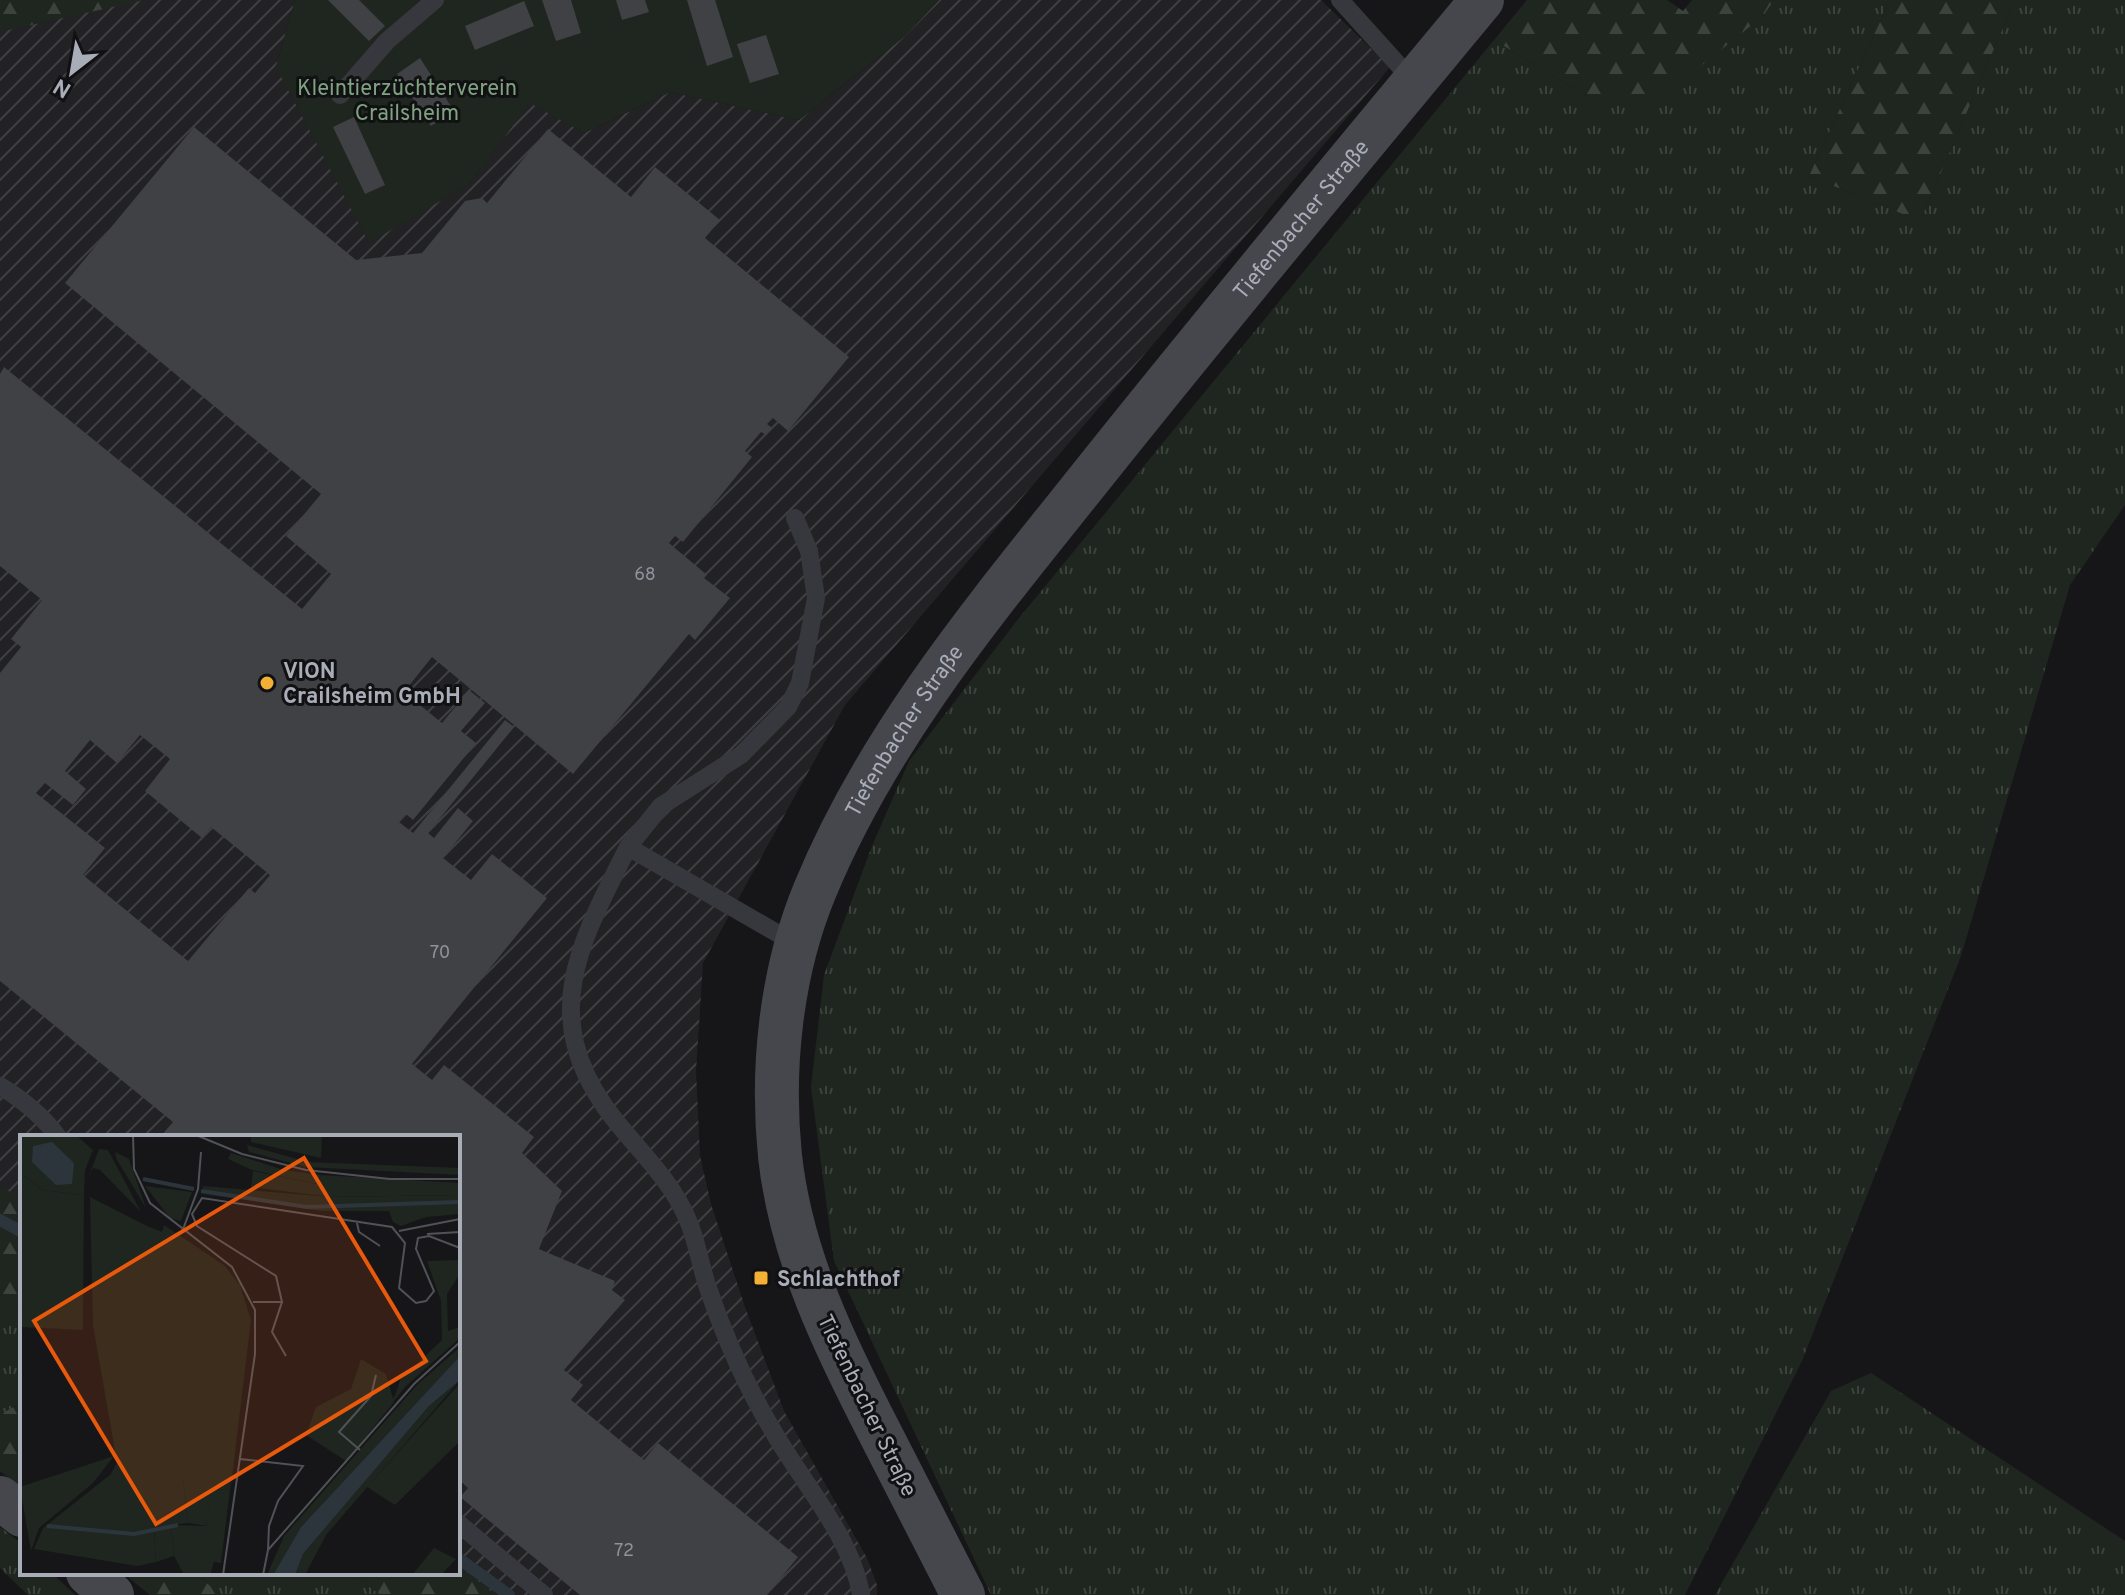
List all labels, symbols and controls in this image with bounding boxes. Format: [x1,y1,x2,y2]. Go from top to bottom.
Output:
north arrow [32,32,112,112]
text: N [49,71,77,103]
park label: Kleintierzüchterverein Crailsheim [297,76,517,128]
street label: Tiefenbacher Straße [1229,135,1376,306]
house number: 68 [634,564,656,587]
street label: Tiefenbacher Straße [841,640,970,822]
place label: VION Crailsheim GmbH [283,659,461,711]
marker: VION Crailsheim GmbH [258,674,276,692]
house number: 70 [430,942,450,965]
inset map [20,1135,460,1575]
place label: Schlachthof [777,1267,900,1294]
marker: Schlachthof [752,1269,770,1287]
street label: Tiefenbacher Straße [810,1311,922,1502]
house number: 72 [614,1540,634,1563]

